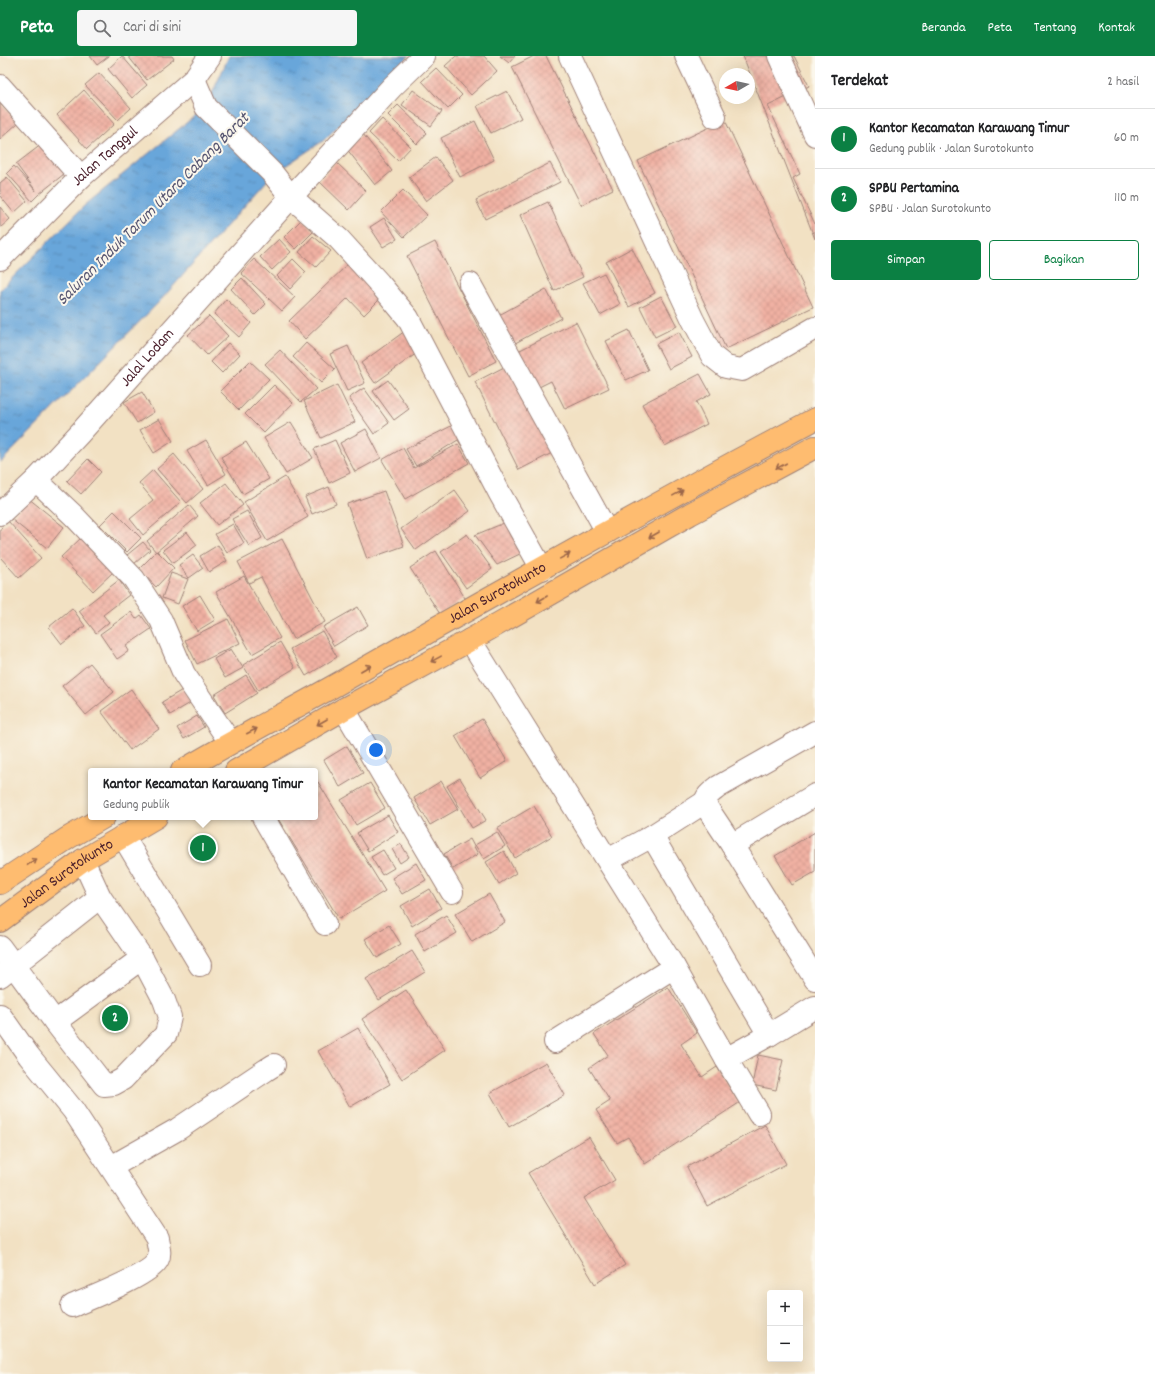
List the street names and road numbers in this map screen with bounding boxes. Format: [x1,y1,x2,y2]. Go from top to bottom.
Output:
street label: Jalan Tanggul [66,121,144,192]
street label: Jalal Lodam [115,323,180,392]
street label: Jalan Surotokunto [444,556,551,630]
street label: Jalan Surotokunto [15,833,118,914]

